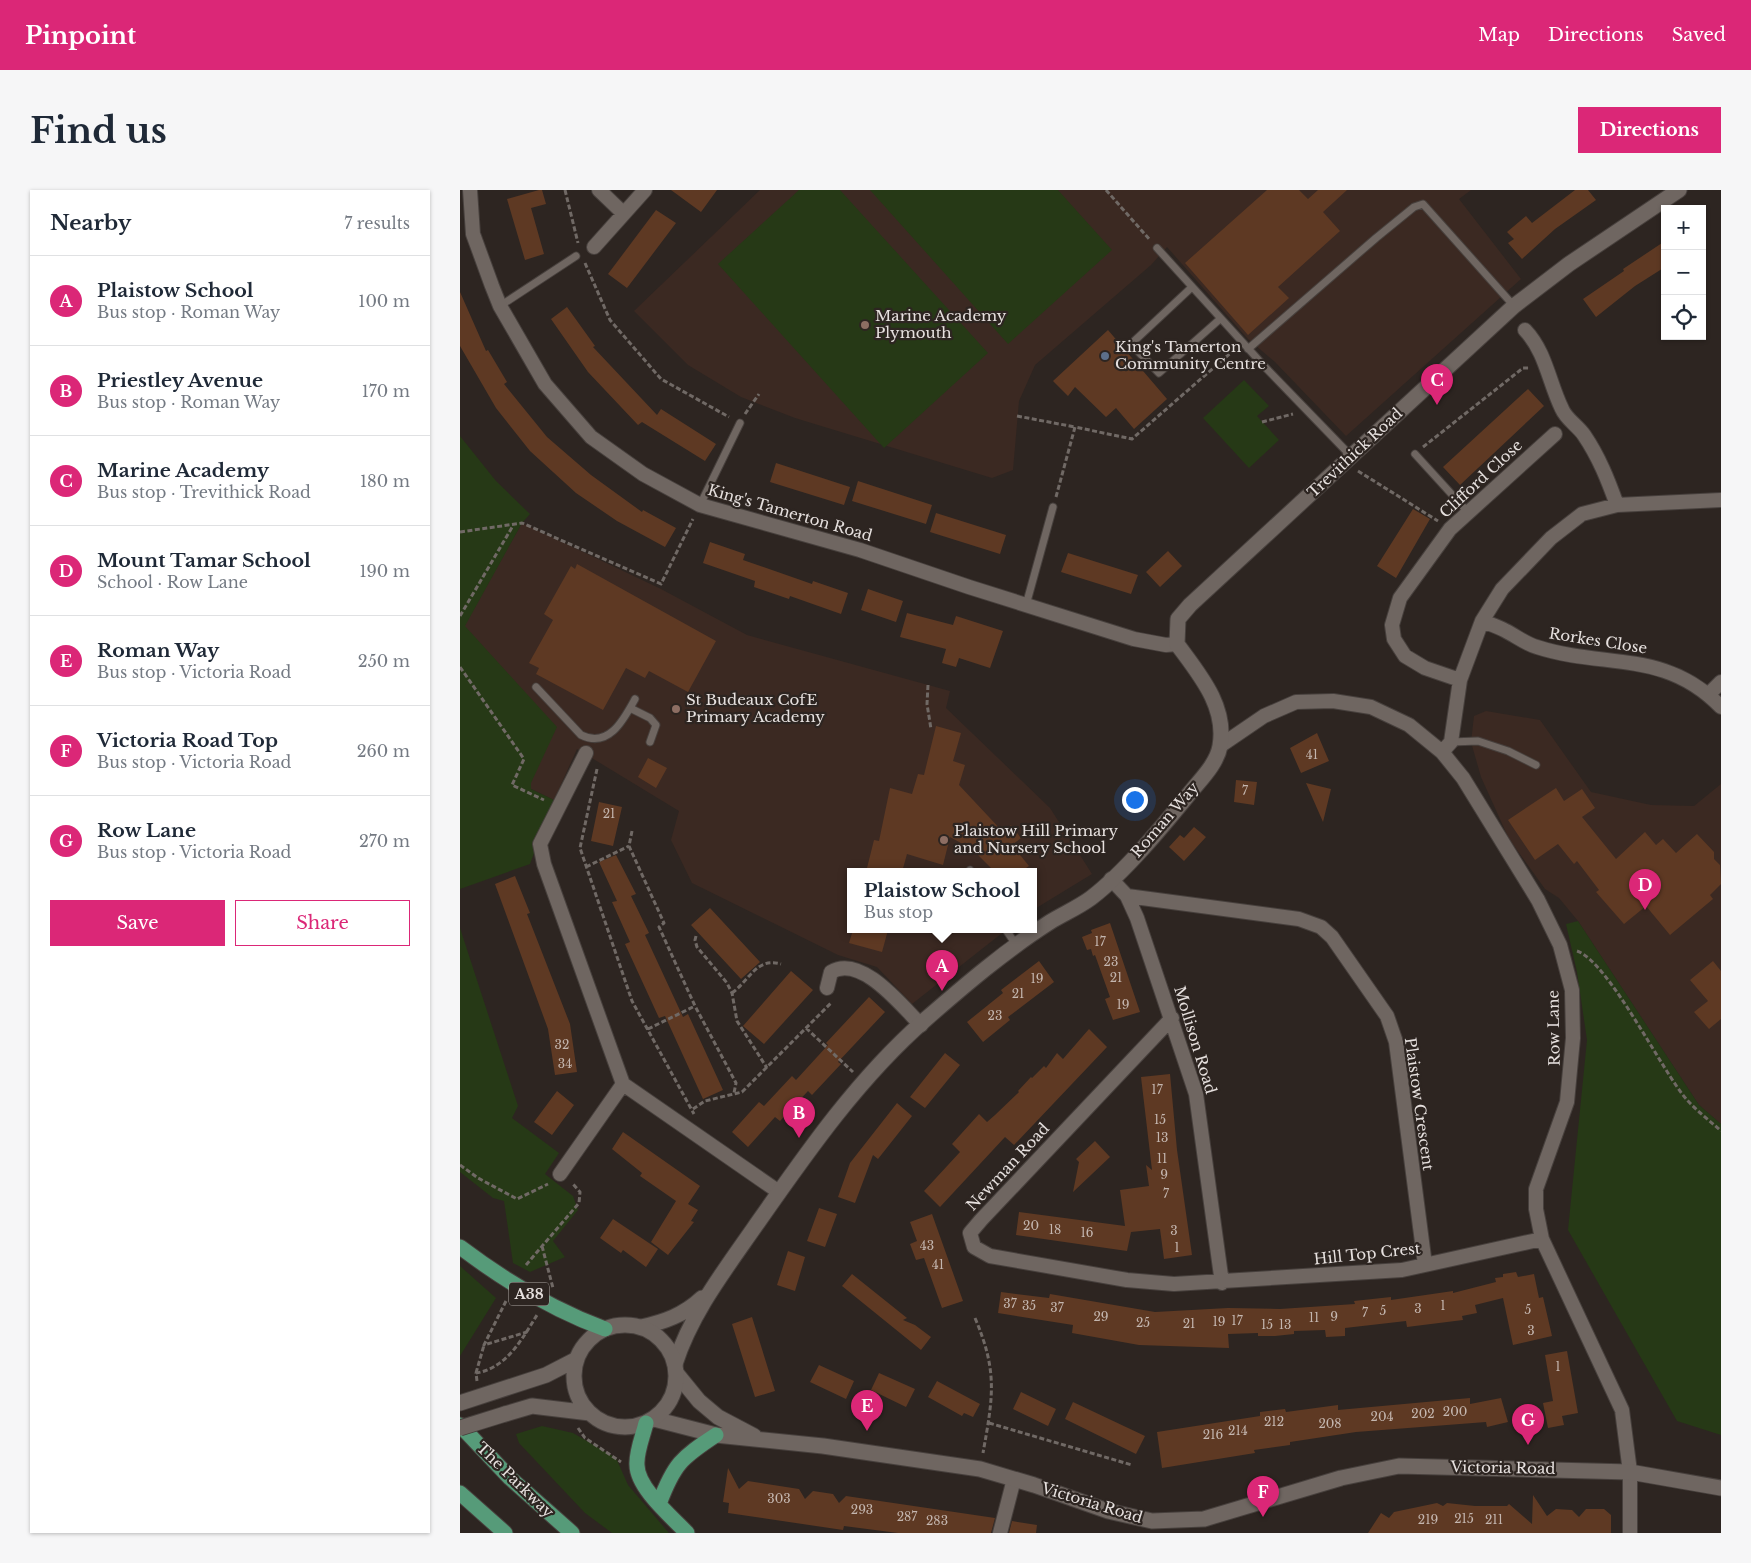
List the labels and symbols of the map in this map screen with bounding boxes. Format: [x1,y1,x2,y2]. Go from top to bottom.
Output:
place label: Marine Academy Plymouth [875,306,1007,342]
marker: Marine Academy Plymouth [859,319,871,331]
place label: King's Tamerton Community Centre [1115,337,1266,373]
marker: King's Tamerton Community Centre [1099,350,1111,362]
pin: C [1421,364,1453,405]
street label: Trevithick Road [1303,404,1406,502]
street label: Clifford Close [1435,435,1526,522]
street label: King's Tamerton Road [706,480,875,545]
street label: Rorkes Close [1548,623,1649,658]
place label: St Budeaux CofE Primary Academy [686,690,825,726]
marker: St Budeaux CofE Primary Academy [670,703,682,715]
house number: 41 [1306,747,1318,762]
street label: Roman Way [1127,778,1203,861]
house number: 7 [1242,783,1249,798]
your location [1122,787,1148,813]
house number: 21 [603,806,615,821]
place label: Plaistow Hill Primary and Nursery School [954,821,1118,857]
marker: Plaistow Hill Primary and Nursery School [938,834,950,846]
pin: D [1629,869,1661,910]
house number: 17 [1094,934,1107,949]
pin: A [926,950,958,991]
house number: 23 [1104,954,1118,969]
house number: 21 [1110,970,1122,985]
house number: 19 [1030,971,1044,986]
street label: Mollison Road [1170,984,1221,1096]
house number: 21 [1012,986,1024,1001]
street label: Row Lane [1543,990,1564,1066]
house number: 19 [1116,997,1130,1012]
house number: 23 [988,1008,1002,1023]
street label: Plaistow Crescent [1401,1036,1438,1172]
house number: 32 [555,1037,569,1052]
house number: 34 [558,1056,572,1071]
house number: 17 [1151,1082,1164,1097]
pin: B [783,1097,815,1138]
house number: 15 [1154,1112,1166,1127]
street label: Newman Road [962,1119,1053,1215]
house number: 13 [1156,1130,1168,1145]
house number: 11 [1157,1151,1167,1166]
house number: 9 [1160,1167,1168,1182]
house number: 7 [1163,1186,1170,1201]
house number: 20 [1023,1218,1039,1233]
house number: 18 [1049,1222,1061,1237]
house number: 3 [1170,1223,1178,1238]
house number: 16 [1080,1225,1094,1240]
house number: 43 [920,1238,934,1253]
street label: Hill Top Crest [1313,1238,1422,1269]
house number: 1 [1174,1240,1180,1255]
house number: 41 [932,1257,944,1272]
road number: A38 [509,1282,549,1306]
house number: 37 [1003,1296,1018,1311]
house number: 35 [1022,1298,1036,1313]
house number: 1 [1440,1298,1446,1313]
house number: 37 [1050,1300,1065,1315]
house number: 3 [1414,1301,1422,1316]
house number: 5 [1525,1302,1532,1317]
house number: 5 [1380,1303,1387,1318]
house number: 7 [1362,1305,1369,1320]
house number: 29 [1093,1309,1109,1324]
house number: 9 [1330,1309,1338,1324]
house number: 11 [1309,1310,1319,1325]
house number: 17 [1231,1313,1244,1328]
house number: 19 [1212,1314,1226,1329]
house number: 25 [1136,1315,1150,1330]
house number: 21 [1183,1316,1195,1331]
house number: 15 [1261,1317,1273,1332]
house number: 13 [1279,1317,1291,1332]
house number: 3 [1527,1323,1535,1338]
house number: 1 [1555,1359,1561,1374]
pin: E [851,1390,883,1431]
house number: 200 [1443,1404,1467,1419]
pin: G [1512,1404,1544,1445]
house number: 202 [1411,1406,1435,1421]
house number: 204 [1371,1409,1393,1424]
house number: 212 [1264,1414,1284,1429]
house number: 208 [1318,1416,1342,1431]
house number: 214 [1228,1423,1248,1438]
house number: 216 [1203,1427,1224,1442]
street label: The Parkway [473,1438,558,1522]
street label: Victoria Road [1449,1457,1556,1478]
pin: F [1247,1476,1279,1517]
street label: Victoria Road [1038,1478,1145,1527]
house number: 303 [767,1491,791,1506]
house number: 293 [851,1502,873,1517]
house number: 287 [897,1509,918,1524]
house number: 215 [1454,1511,1474,1526]
house number: 219 [1418,1512,1438,1527]
house number: 211 [1485,1512,1503,1527]
house number: 283 [926,1513,948,1528]

